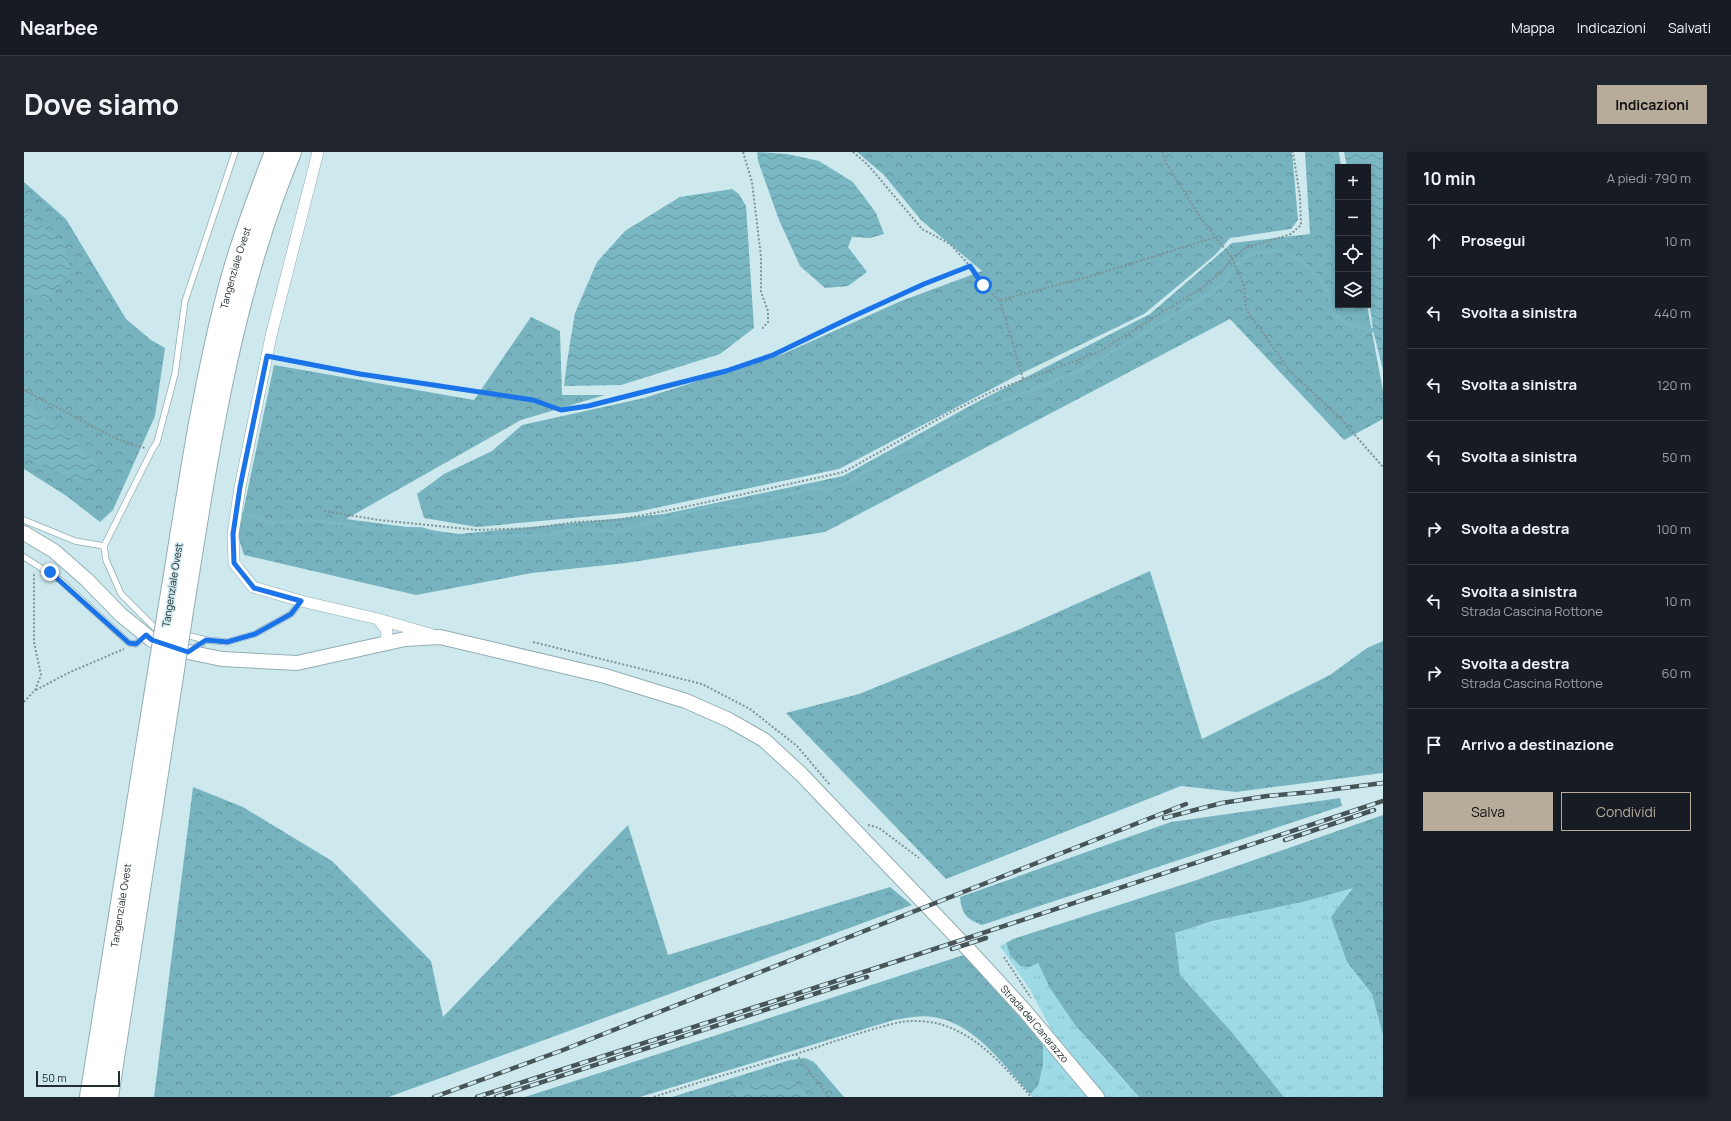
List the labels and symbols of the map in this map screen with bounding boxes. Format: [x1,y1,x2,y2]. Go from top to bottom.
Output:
street label: Tangenziale Ovest [217,225,254,310]
route start [974,276,992,294]
street label: Tangenziale Ovest [158,542,186,628]
route end [41,563,59,581]
street label: Tangenziale Ovest [107,862,134,949]
street label: Strada del Canarazzo [997,982,1072,1065]
scale bar [36,1069,120,1088]

